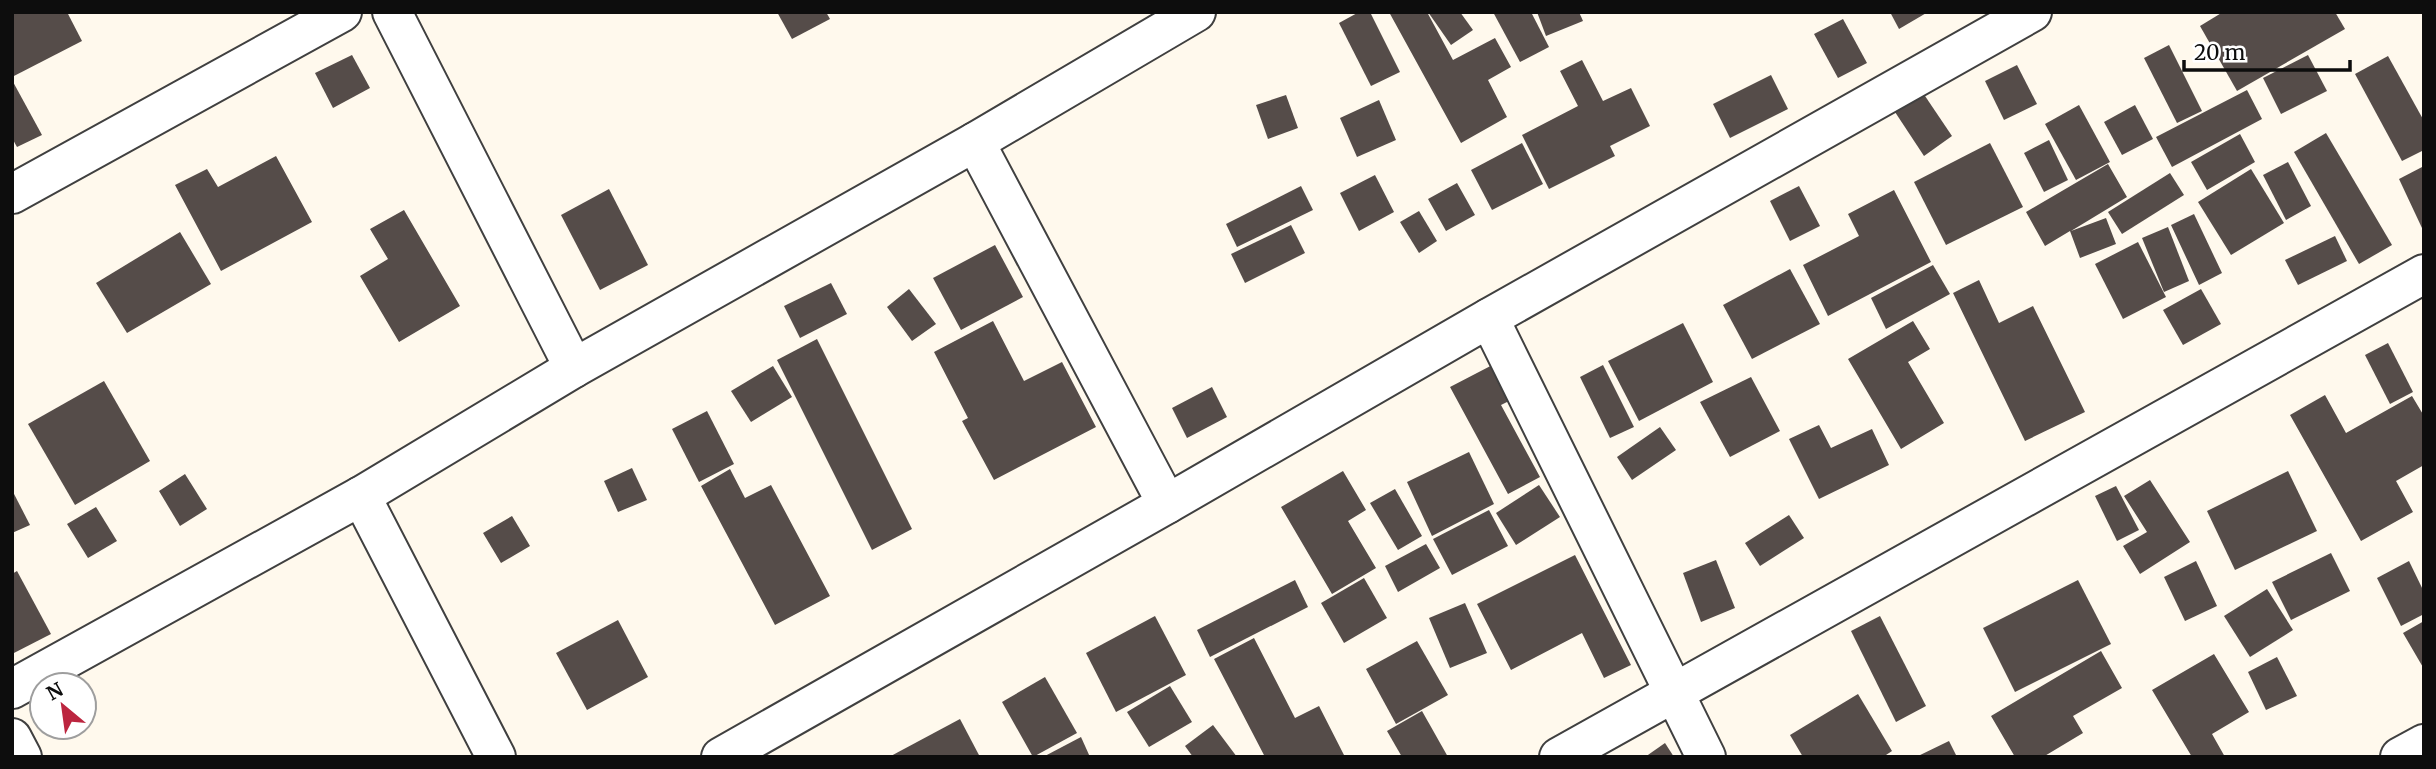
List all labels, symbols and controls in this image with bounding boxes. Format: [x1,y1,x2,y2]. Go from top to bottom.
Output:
scale bar [2184,28,2350,72]
text: 20 m [2194,39,2246,66]
north arrow [28,671,98,741]
text: N [42,677,67,705]

